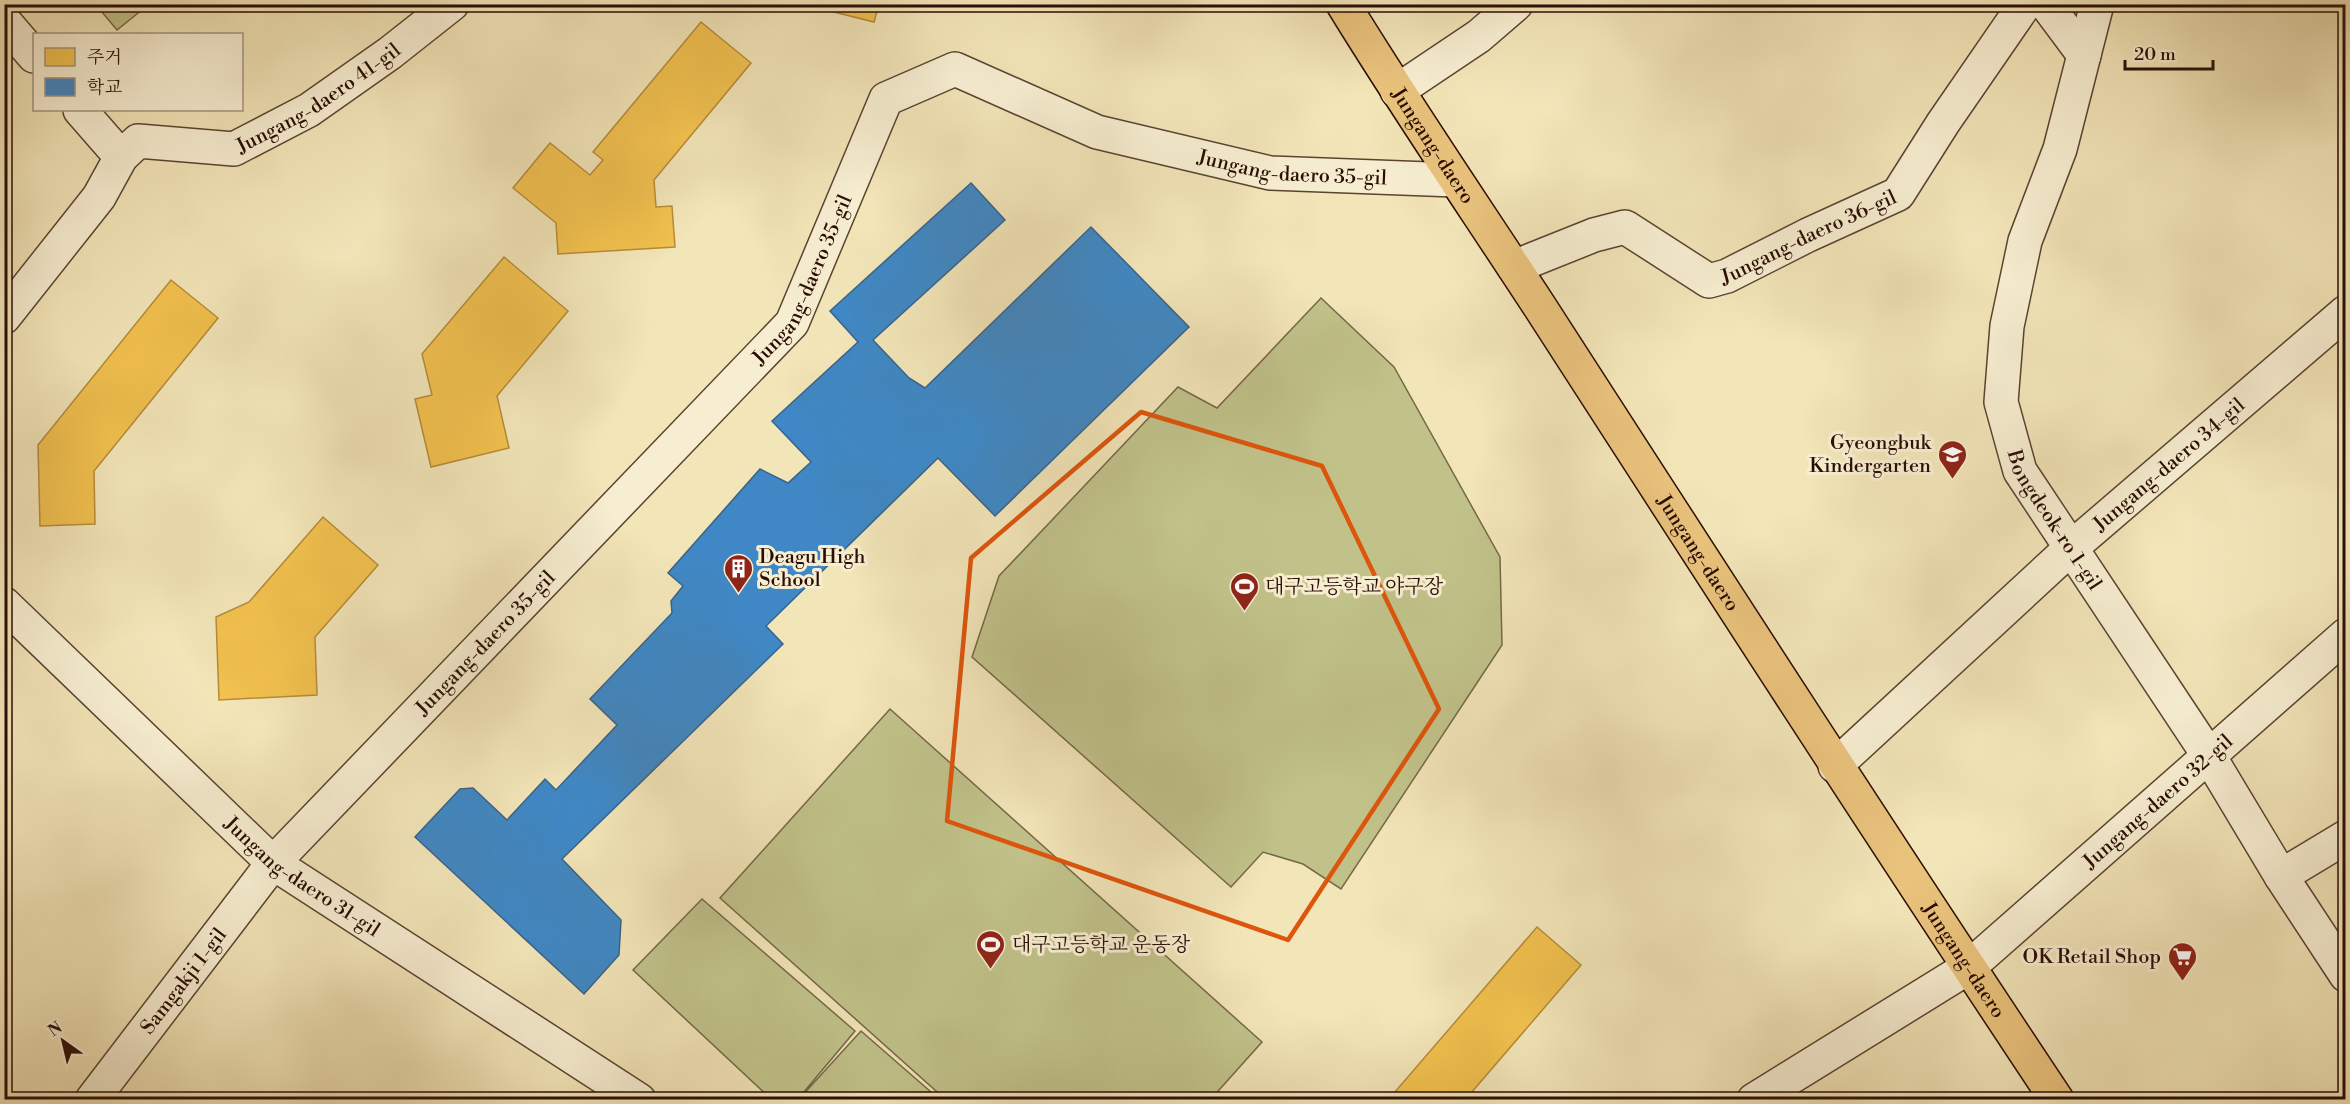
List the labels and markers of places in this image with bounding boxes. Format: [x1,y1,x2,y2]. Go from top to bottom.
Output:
place label: Gyeongbuk Kindergarten [1809,431,1933,479]
school or university icon: Gyeongbuk Kindergarten [1936,438,1968,480]
place label: Deagu High School [759,545,866,593]
building icon: Deagu High School [722,552,754,594]
sports icon: 대구고등학교 야구장 [1228,570,1260,612]
place label: 대구고등학교 야구장 [1265,575,1444,600]
sports icon: 대구고등학교 운동장 [975,928,1007,970]
place label: 대구고등학교 운동장 [1012,933,1191,958]
supermarket icon: OK Retail Shop [2166,940,2198,982]
place label: OK Retail Shop [2023,945,2161,970]

